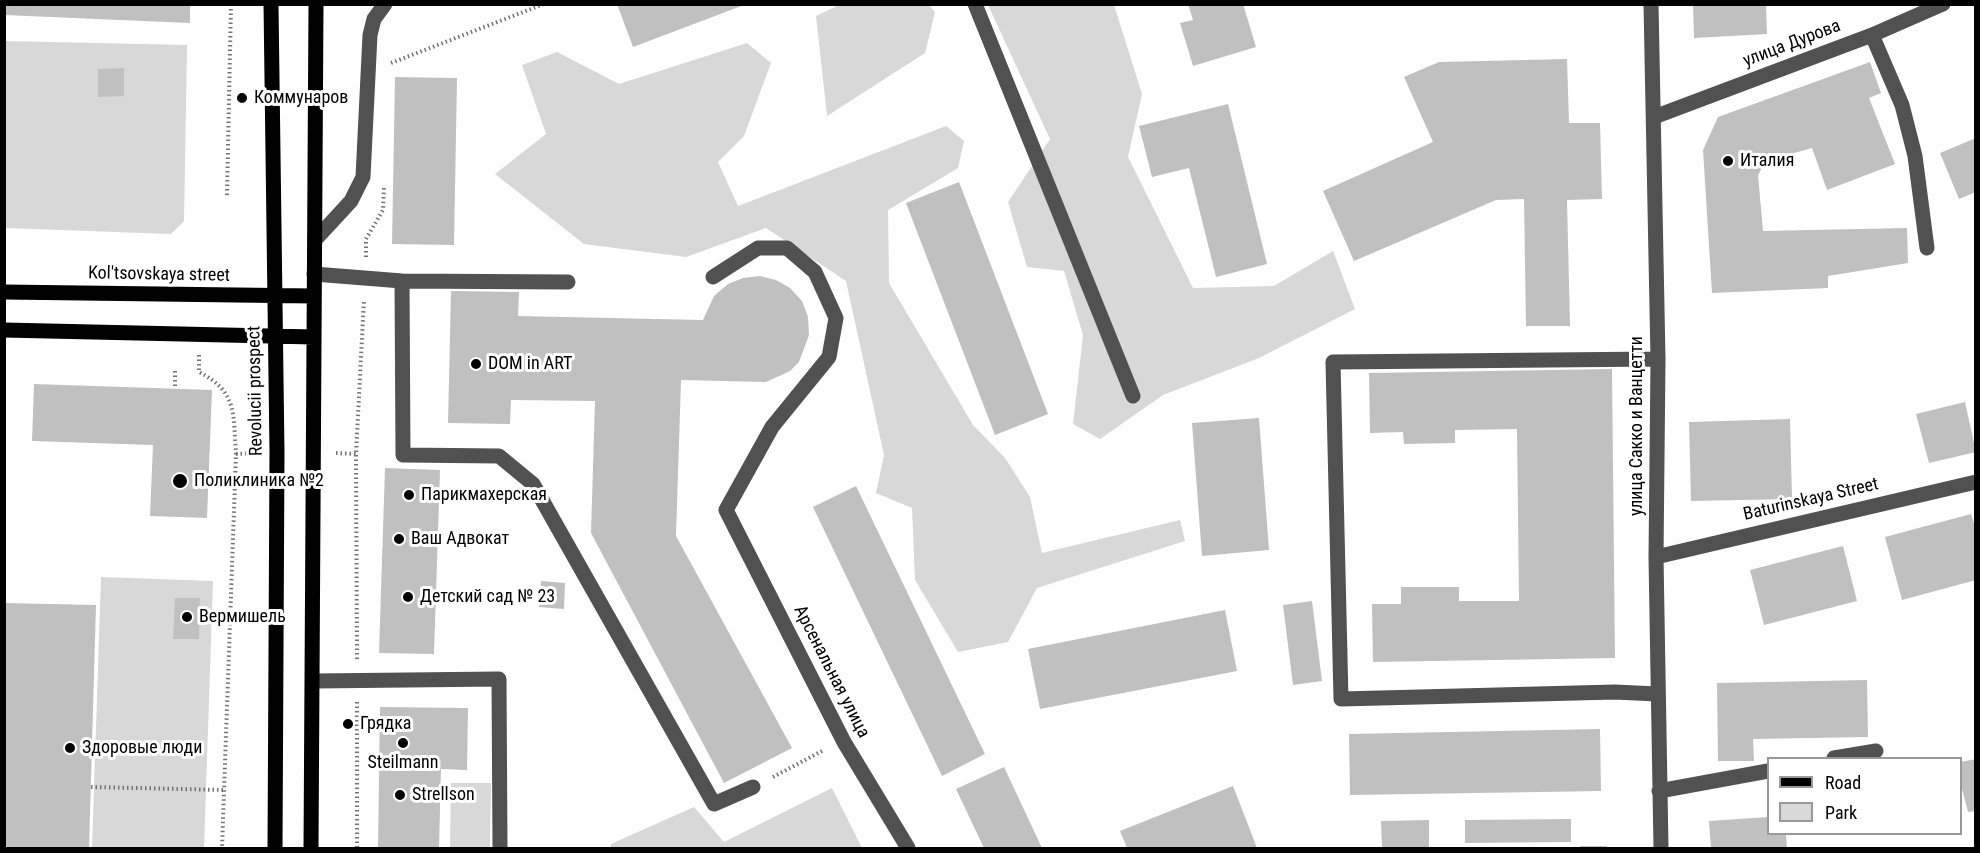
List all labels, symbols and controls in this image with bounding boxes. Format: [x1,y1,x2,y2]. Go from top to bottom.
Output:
street label: улица Дурова [1740,16,1844,72]
place label: Коммунаров [254,87,348,109]
marker: Коммунаров [235,91,249,105]
place label: Италия [1740,150,1794,172]
marker: Италия [1721,154,1735,168]
street label: Kol'tsovskaya street [88,263,230,287]
street label: Revolucii prospect [244,326,268,456]
street label: улица Сакко и Ванцетти [1626,336,1648,516]
place label: DOM in ART [488,353,572,375]
marker: DOM in ART [469,357,483,371]
place label: Поликлиника №2 [194,470,324,492]
marker: Поликлиника №2 [171,472,189,490]
street label: Baturinskaya Street [1741,474,1881,526]
place label: Парикмахерская [421,484,547,506]
marker: Парикмахерская [402,488,416,502]
place label: Ваш Адвокат [411,528,509,550]
marker: Ваш Адвокат [392,532,406,546]
place label: Детский сад № 23 [420,586,555,608]
marker: Детский сад № 23 [401,590,415,604]
street label: Арсенальная улица [788,602,874,742]
place label: Вермишель [199,606,286,628]
marker: Вермишель [180,610,194,624]
place label: Грядка [360,713,411,735]
marker: Грядка [341,717,355,731]
marker: Steilmann [396,736,410,750]
place label: Здоровые люди [82,737,202,759]
marker: Здоровые люди [63,741,77,755]
place label: Steilmann [368,752,438,774]
legend [1767,757,1962,835]
text: Road [1825,772,1861,793]
place label: Strellson [412,784,475,806]
marker: Strellson [393,788,407,802]
text: Park [1825,802,1857,823]

